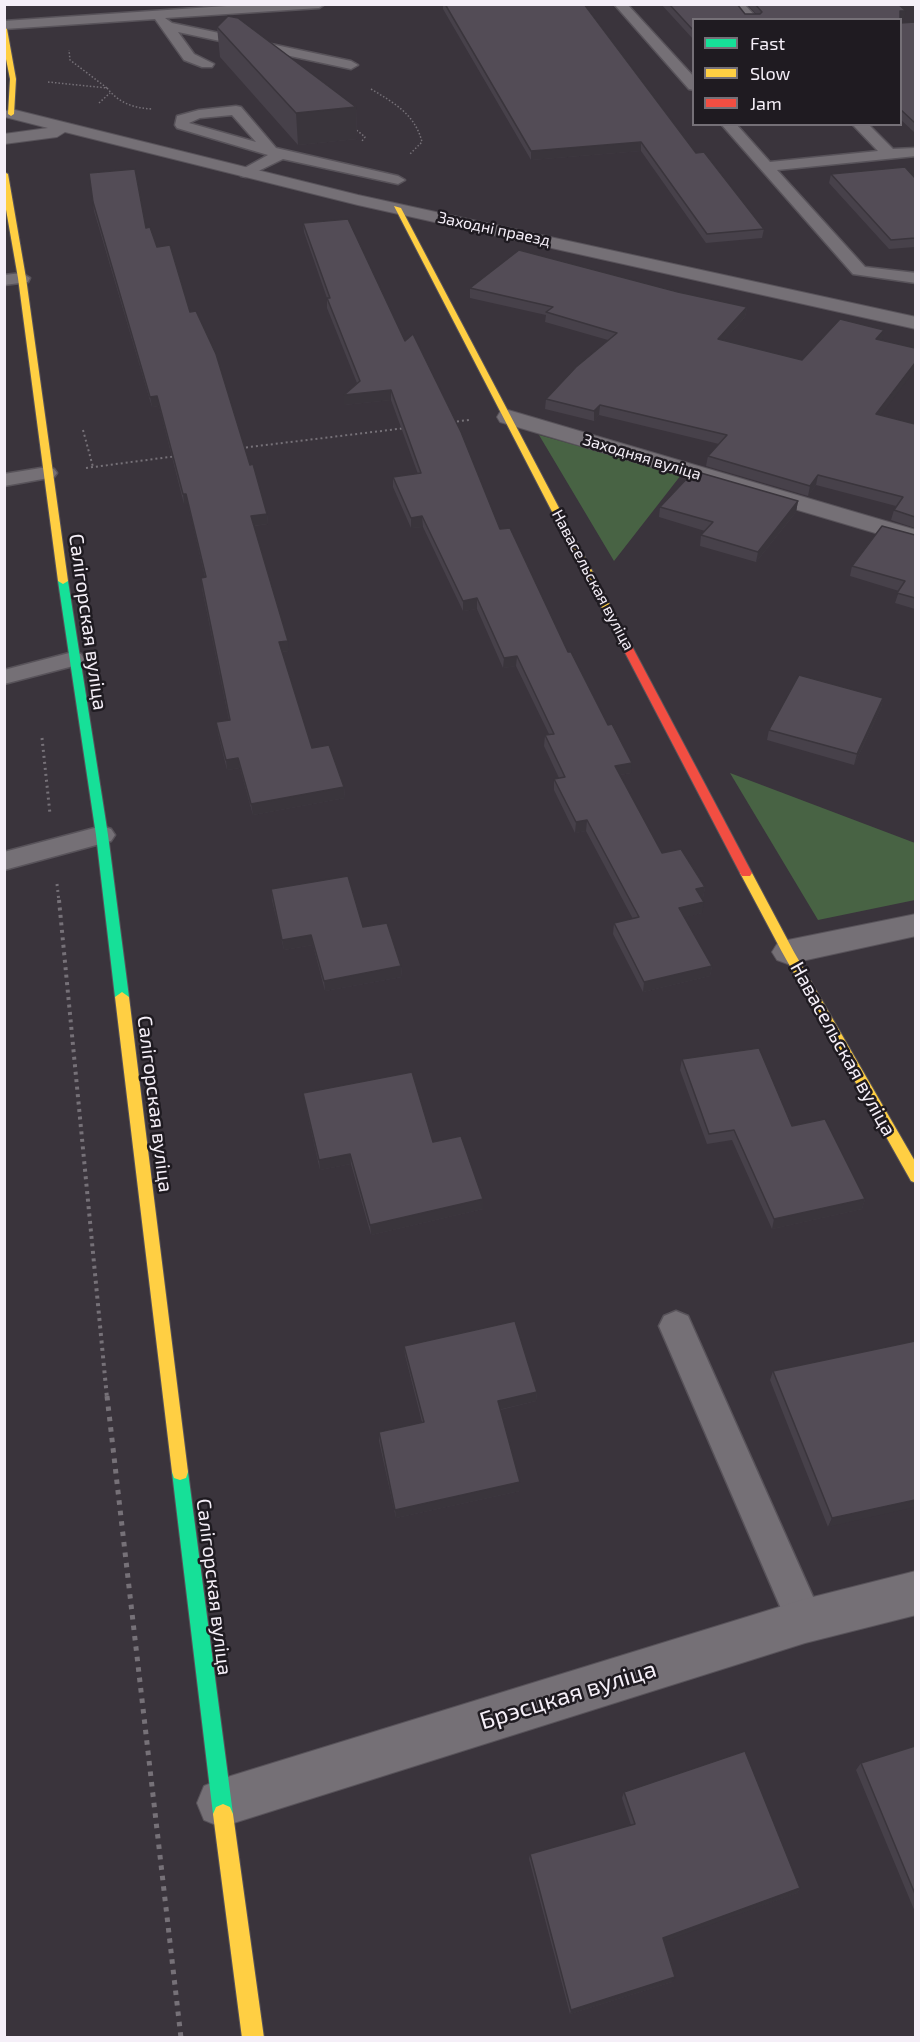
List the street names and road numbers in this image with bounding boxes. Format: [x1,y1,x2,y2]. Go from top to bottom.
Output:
street label: Заходні праезд [436,208,552,250]
street label: Заходняя вуліца [581,430,703,484]
street label: Навасельская вуліца [548,506,638,654]
street label: Салігорская вуліца [64,532,112,712]
street label: Навасельская вуліца [785,958,901,1140]
street label: Салігорская вуліца [132,1014,178,1194]
street label: Салігорская вуліца [191,1497,237,1677]
street label: Брэсцкая вуліца [476,1654,660,1736]

